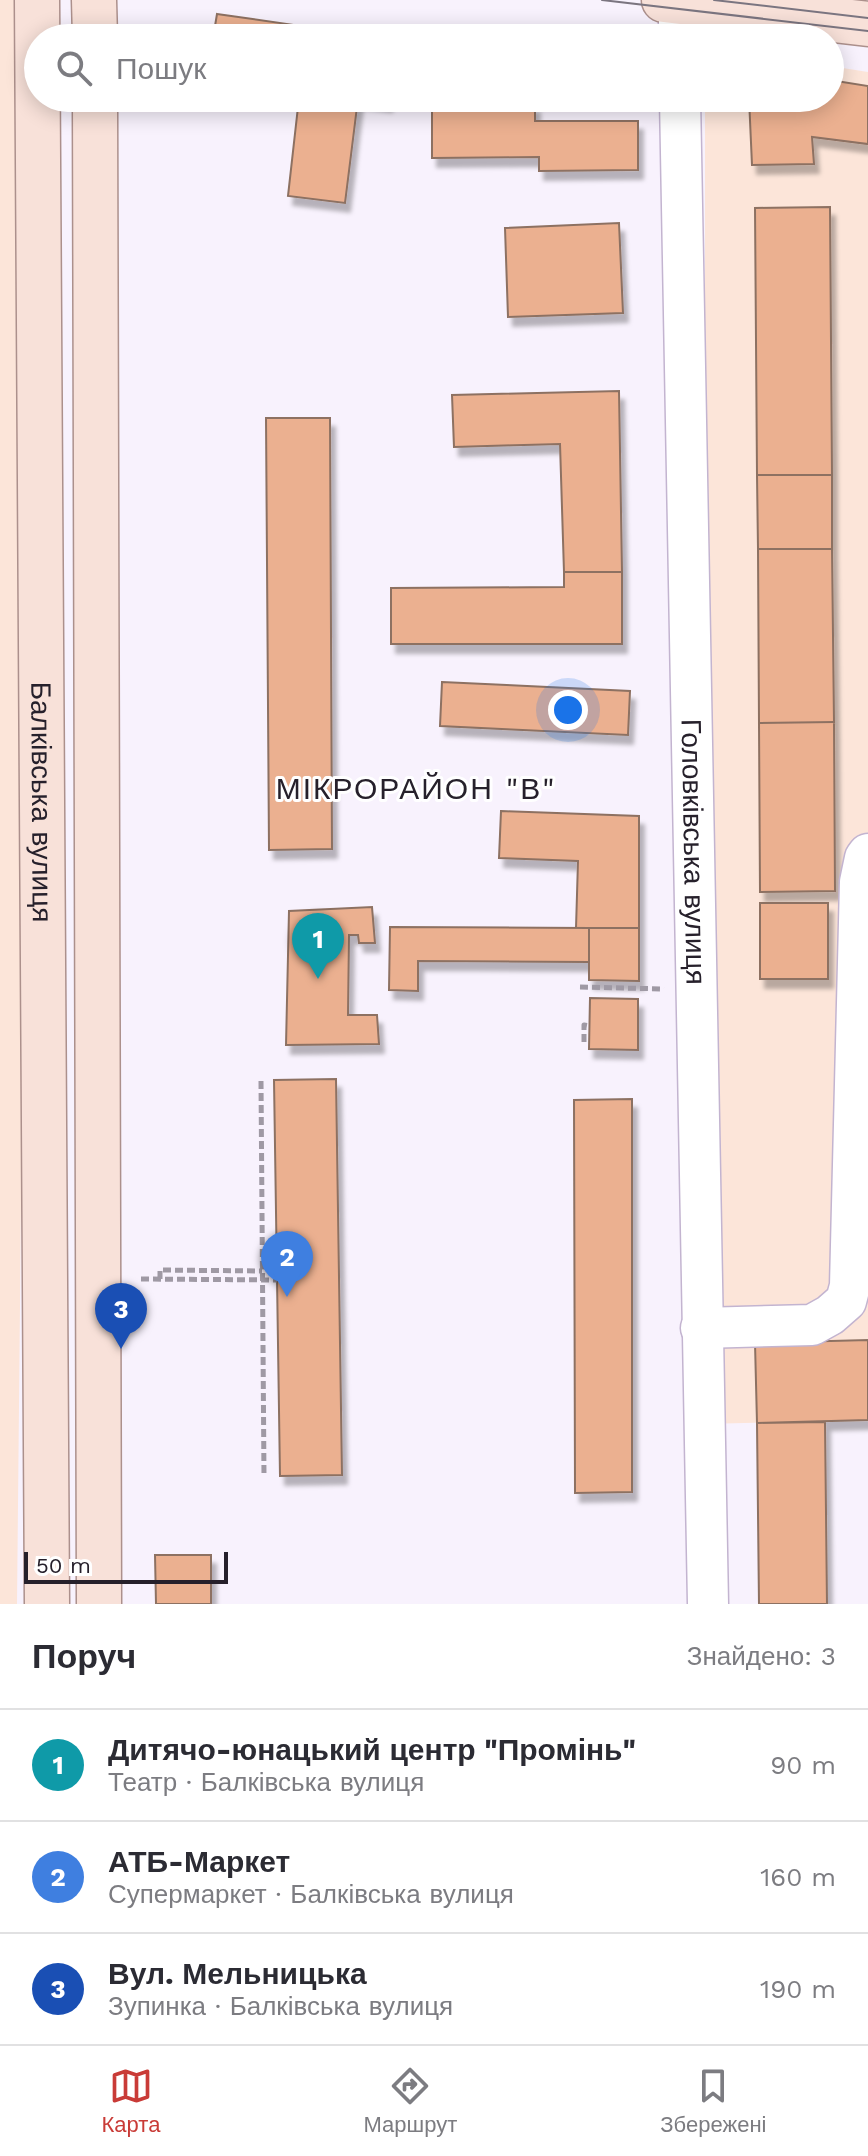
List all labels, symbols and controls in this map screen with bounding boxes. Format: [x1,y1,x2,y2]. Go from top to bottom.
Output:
search box [24,24,844,112]
icon: search [52,46,96,90]
text: Пошук [116,51,206,86]
street label: Балківська вулиця [24,681,59,922]
your location [548,690,588,730]
street label: Головківська вулиця [675,719,712,985]
district label: МІКРОРАЙОН "В" [276,771,556,806]
pin: 1 [292,913,344,979]
pin: 2 [261,1231,313,1297]
pin: 3 [95,1283,147,1349]
scale bar [24,1548,228,1584]
text: 50 m [36,1553,91,1578]
text: Поруч [32,1636,136,1676]
text: Знайдено: 3 [687,1641,836,1671]
text: Дитячо-юнацький центр "Промінь" [108,1732,636,1767]
text: 1 [52,1750,64,1780]
text: 90 m [770,1750,836,1780]
text: Театр · Балківська вулиця [108,1767,424,1797]
text: АТБ-Маркет [108,1844,290,1879]
text: 2 [50,1862,66,1892]
text: 160 m [760,1862,836,1892]
text: Супермаркет · Балківська вулиця [108,1879,514,1909]
text: Вул. Мельницька [108,1956,367,1991]
text: 3 [50,1974,66,2004]
text: 190 m [760,1974,836,2004]
text: Зупинка · Балківська вулиця [108,1991,453,2021]
tab: Карта [102,2064,160,2138]
tab: Маршрут [363,2064,457,2138]
tab: Збережені [660,2064,766,2138]

